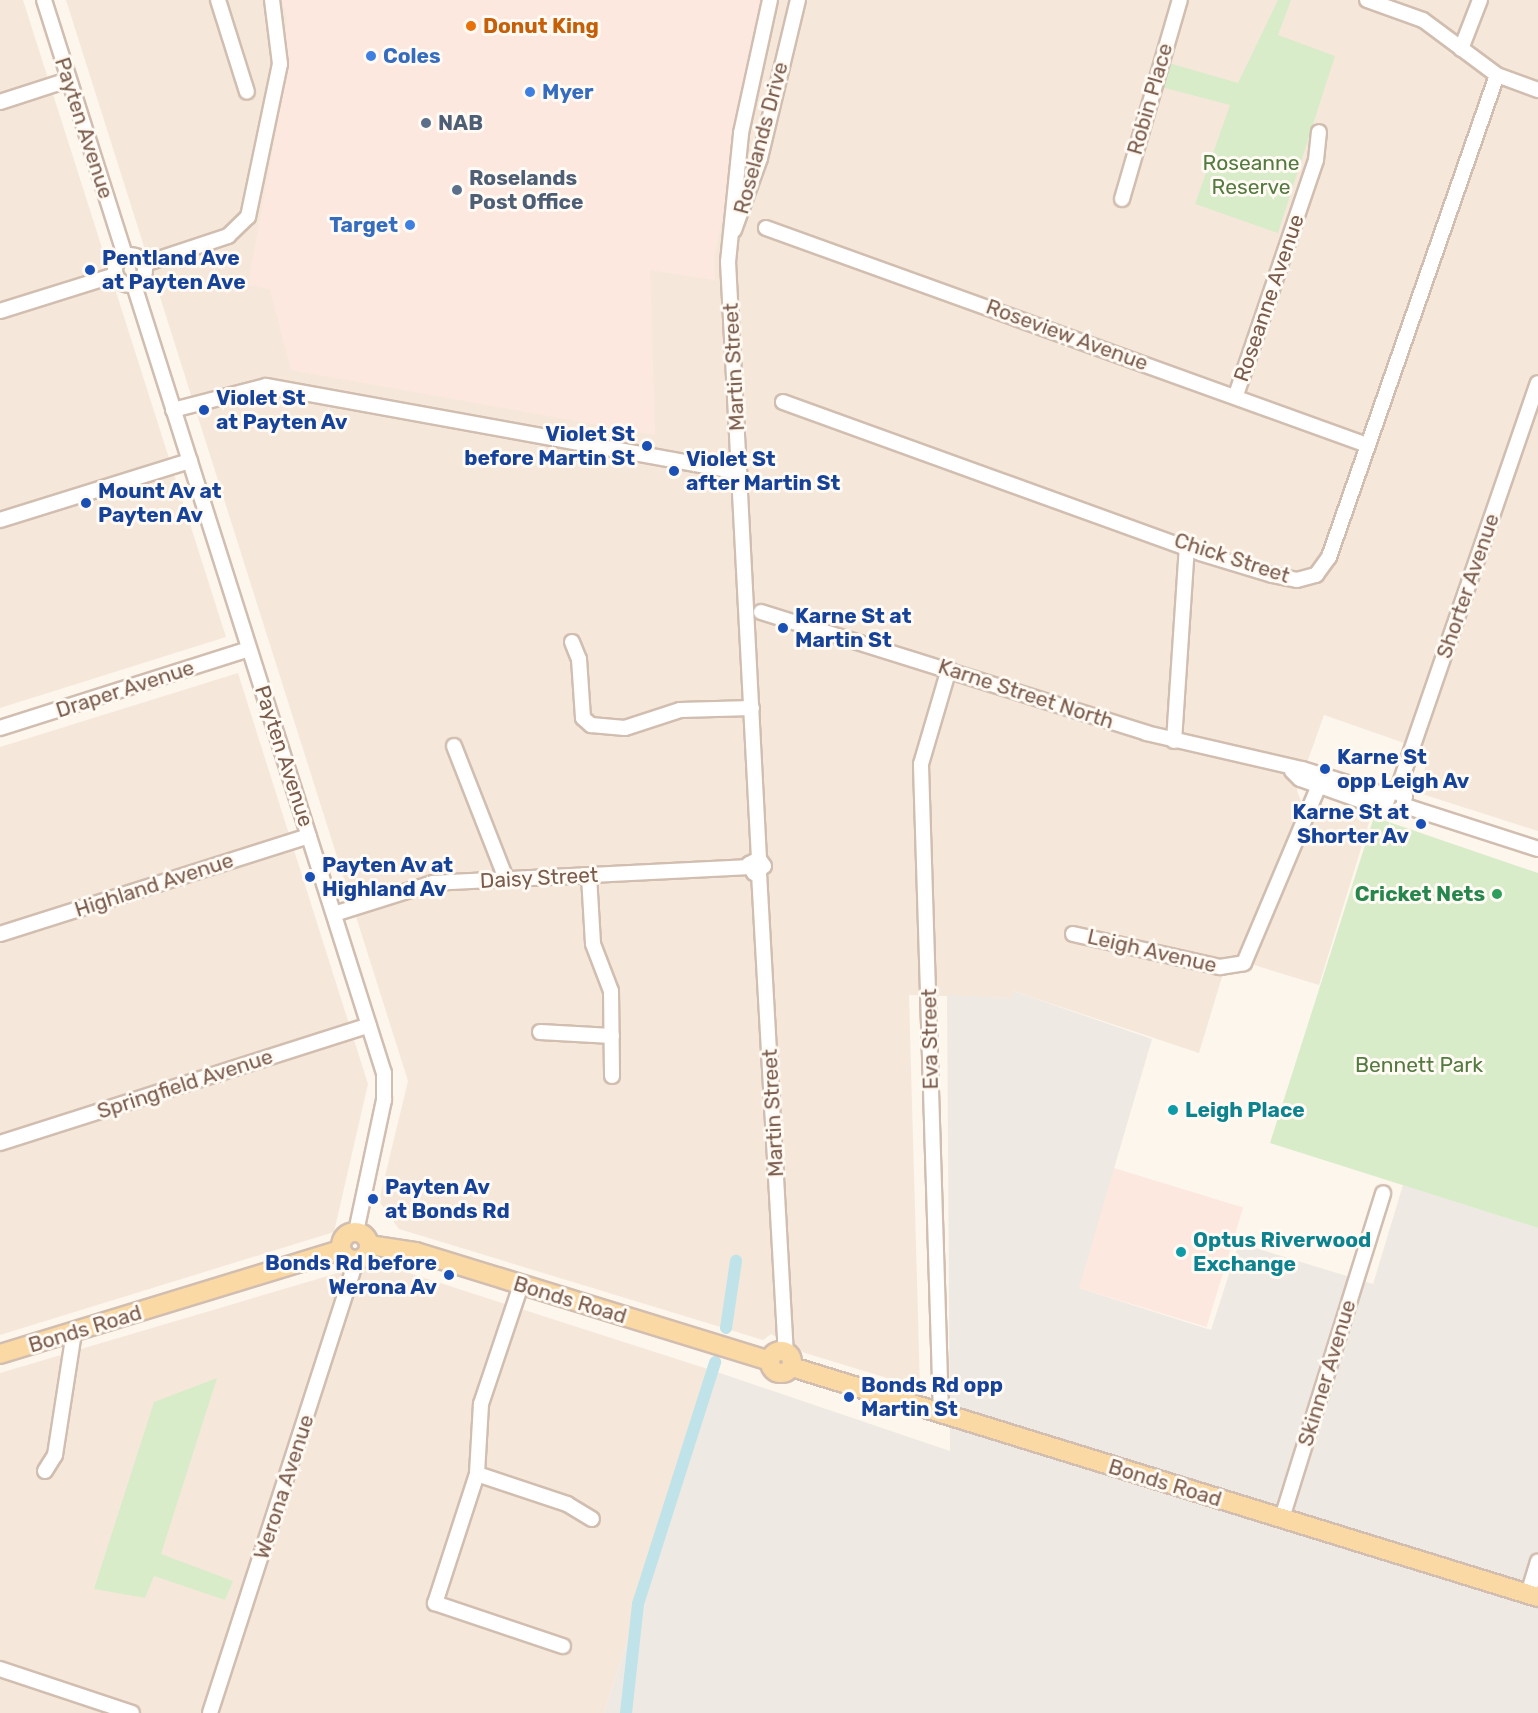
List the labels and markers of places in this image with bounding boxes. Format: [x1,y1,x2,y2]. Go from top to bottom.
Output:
place label: Donut King [483,13,599,39]
marker: Donut King [464,19,478,33]
place label: Coles [383,43,441,69]
marker: Coles [364,49,378,63]
place label: Myer [542,79,594,105]
marker: Myer [523,85,537,99]
place label: NAB [438,110,483,136]
marker: NAB [419,116,433,130]
place label: Roselands Post Office [469,165,583,215]
marker: Roselands Post Office [450,183,464,197]
place label: Target [329,212,398,238]
marker: Target [403,218,417,232]
place label: Pentland Ave at Payten Ave [102,245,246,295]
marker: Pentland Ave at Payten Ave [83,263,97,277]
place label: Violet St at Payten Av [216,385,348,435]
marker: Violet St at Payten Av [197,403,211,417]
place label: Violet St before Martin St [464,421,635,471]
marker: Violet St before Martin St [640,439,654,453]
place label: Violet St after Martin St [686,446,841,496]
marker: Violet St after Martin St [667,464,681,478]
place label: Mount Av at Payten Av [98,478,223,528]
marker: Mount Av at Payten Av [79,496,93,510]
place label: Karne St at Martin St [795,603,911,653]
marker: Karne St at Martin St [776,621,790,635]
place label: Karne St opp Leigh Av [1337,744,1470,794]
marker: Karne St opp Leigh Av [1318,762,1332,776]
place label: Karne St at Shorter Av [1293,799,1409,849]
marker: Karne St at Shorter Av [1414,817,1428,831]
place label: Payten Av at Highland Av [322,852,454,902]
marker: Payten Av at Highland Av [303,870,317,884]
place label: Cricket Nets [1355,881,1485,907]
marker: Cricket Nets [1490,887,1504,901]
place label: Leigh Place [1185,1097,1305,1123]
marker: Leigh Place [1166,1103,1180,1117]
place label: Payten Av at Bonds Rd [385,1174,510,1224]
marker: Payten Av at Bonds Rd [366,1192,380,1206]
place label: Optus Riverwood Exchange [1193,1227,1371,1277]
marker: Optus Riverwood Exchange [1174,1245,1188,1259]
place label: Bonds Rd before Werona Av [265,1250,437,1300]
marker: Bonds Rd before Werona Av [442,1268,456,1282]
place label: Bonds Rd opp Martin St [861,1372,1003,1422]
marker: Bonds Rd opp Martin St [842,1390,856,1404]

